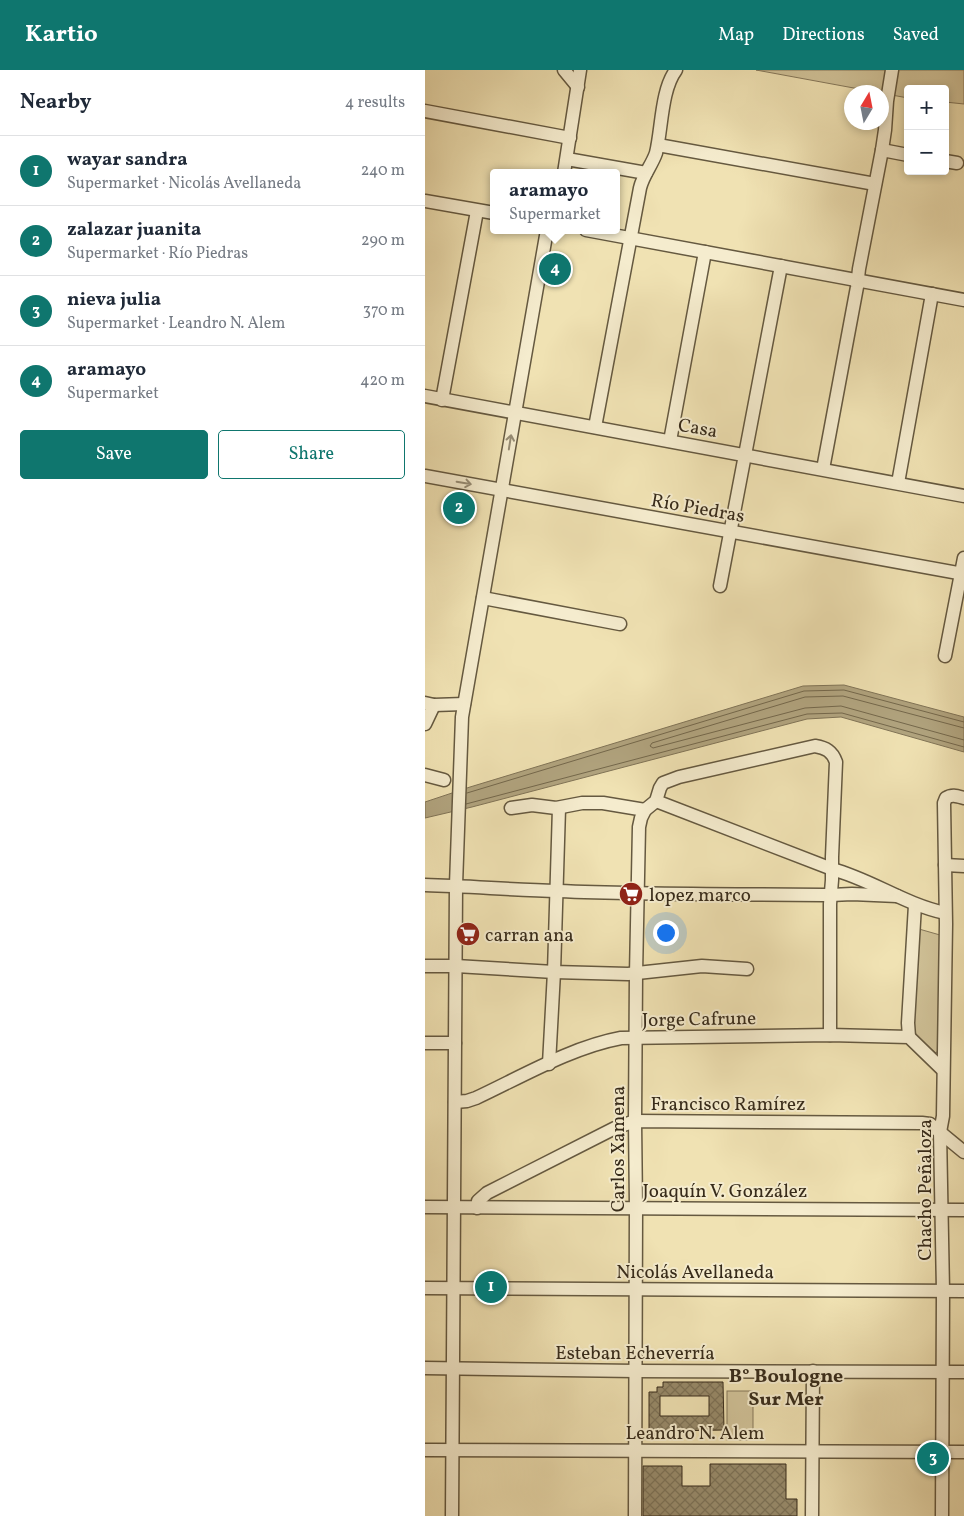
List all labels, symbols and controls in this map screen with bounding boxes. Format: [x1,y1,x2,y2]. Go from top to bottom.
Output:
text: Kartio [25,18,98,52]
text: Map [718,23,754,48]
text: Directions [782,23,865,48]
text: Saved [893,23,939,48]
north arrow [844,85,889,130]
map controls [904,85,949,175]
button: + [904,85,949,130]
text: Nearby [20,88,91,117]
text: 4 results [345,92,405,114]
button: − [904,130,949,175]
text: wayar sandra [67,147,188,173]
text: 1 [33,160,39,182]
text: 240 m [361,160,405,182]
popup [490,169,620,234]
text: Supermarket · Nicolás Avellaneda [67,173,301,195]
text: aramayo [509,178,588,204]
text: Supermarket [509,204,601,226]
text: zalazar juanita [67,217,201,243]
text: 2 [32,230,40,252]
text: 290 m [361,230,405,252]
text: Supermarket · Río Piedras [67,243,248,265]
pin: 4 [539,250,571,288]
text: nieva julia [67,287,161,313]
text: 3 [32,300,40,322]
text: 370 m [363,300,405,322]
text: Supermarket · Leandro N. Alem [67,313,285,335]
text: aramayo [67,357,146,383]
text: 4 [31,370,41,392]
text: 420 m [360,370,405,392]
text: Supermarket [67,383,159,405]
street label: Casa [676,413,719,445]
button: Save [20,430,208,479]
button: Share [218,430,405,479]
one-way arrow [506,435,516,451]
one-way arrow [456,479,472,489]
street label: Río Piedras [649,488,747,530]
pin: 2 [443,489,475,527]
supermarket icon: lopez marco [618,881,644,907]
place label: lopez marco [649,883,751,909]
your location [653,920,679,946]
supermarket icon: carran ana [455,921,481,947]
place label: carran ana [485,923,574,949]
street label: Jorge Cafrune [642,1006,756,1034]
street label: Carlos Xamena [606,1086,632,1212]
street label: Francisco Ramírez [650,1092,806,1118]
street label: Chacho Peñaloza [913,1119,939,1261]
street label: Joaquín V. González [643,1179,807,1205]
street label: Nicolás Avellaneda [616,1260,774,1286]
pin: 1 [475,1268,507,1306]
street label: Esteban Echeverría [555,1341,715,1367]
district label: B° Boulogne Sur Mer [729,1363,843,1414]
street label: Leandro N. Alem [626,1421,765,1447]
pin: 3 [917,1439,949,1477]

